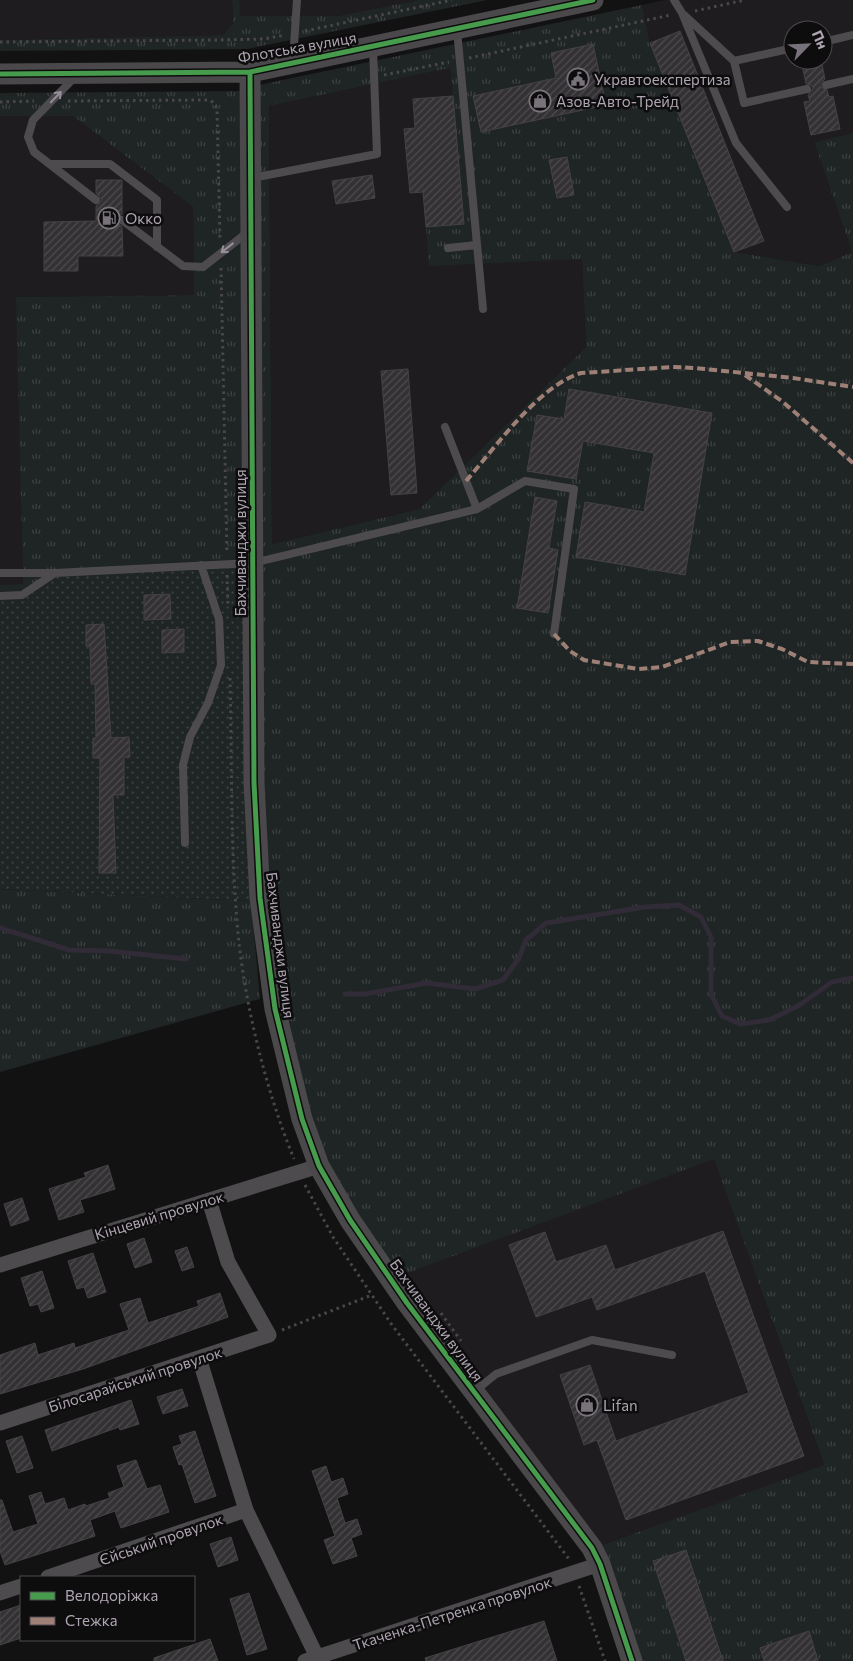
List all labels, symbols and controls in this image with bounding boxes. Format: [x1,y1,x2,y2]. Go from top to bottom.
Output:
north arrow [783,20,833,70]
street label: Флотська вулиця [236,28,358,66]
text: Пн [809,28,832,51]
public building icon: Укравтоекспертиза [566,67,590,91]
place label: Укравтоекспертиза [594,70,730,88]
shop icon: Азов-Авто-Трейд [528,89,552,113]
one-way arrow [50,91,62,103]
place label: Азов-Авто-Трейд [556,92,679,110]
fuel station icon: Окко [97,206,121,230]
place label: Окко [125,209,162,227]
one-way arrow [220,243,234,253]
street label: Бахчиванджи вулиця [231,469,249,617]
street label: Бахчиванджи вулиця [263,871,299,1019]
street label: Кінцевий провулок [92,1187,226,1243]
street label: Бахчиванджи вулиця [386,1255,488,1385]
street label: Білосарайський провулок [46,1342,224,1416]
shop icon: Lifan [575,1393,599,1417]
place label: Lifan [603,1396,638,1414]
street label: Єйський провулок [97,1509,225,1569]
street label: Ткаченка-Петренка провулок [350,1572,554,1654]
legend [20,1576,195,1641]
text: Велодоріжка [65,1586,158,1604]
text: Стежка [65,1611,118,1629]

